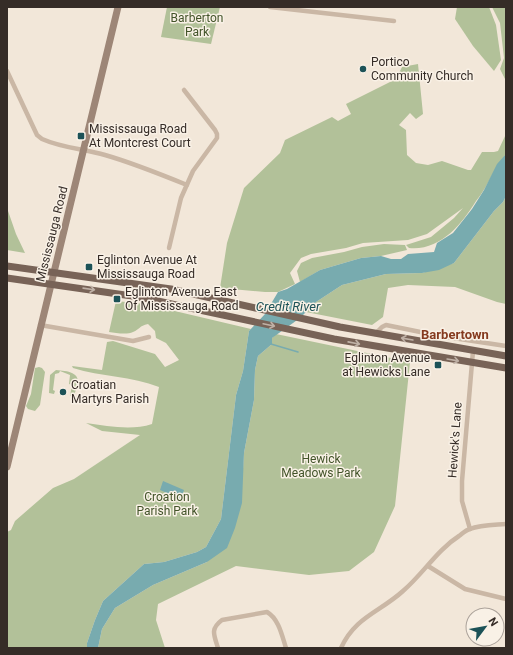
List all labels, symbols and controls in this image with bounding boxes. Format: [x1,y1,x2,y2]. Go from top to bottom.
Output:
park label: Barberton Park [171,11,223,39]
place label: Portico Community Church [371,55,473,83]
marker: Portico Community Church [358,64,368,74]
place label: Mississauga Road At Montcrest Court [89,122,191,150]
marker: Mississauga Road At Montcrest Court [76,131,86,141]
street label: Mississauga Road [33,185,71,283]
place label: Eglinton Avenue At Mississauga Road [97,253,197,281]
marker: Eglinton Avenue At Mississauga Road [84,262,94,272]
one-way arrow [82,285,95,293]
place label: Eglinton Avenue East Of Mississauga Road [125,285,238,313]
marker: Eglinton Avenue East Of Mississauga Road [112,294,122,304]
water label: Credit River [256,299,321,314]
one-way arrow [262,321,275,329]
district label: Barbertown [421,327,489,342]
one-way arrow [401,335,414,343]
one-way arrow [347,339,360,347]
place label: Eglinton Avenue at Hewicks Lane [342,351,430,379]
one-way arrow [447,356,460,364]
marker: Eglinton Avenue at Hewicks Lane [433,360,443,370]
place label: Croatian Martyrs Parish [71,378,149,406]
marker: Croatian Martyrs Parish [58,387,68,397]
street label: Hewick's Lane [445,402,465,478]
park label: Hewick Meadows Park [281,452,362,480]
park label: Croation Parish Park [137,490,198,518]
north arrow [465,607,505,647]
text: N [485,615,501,629]

